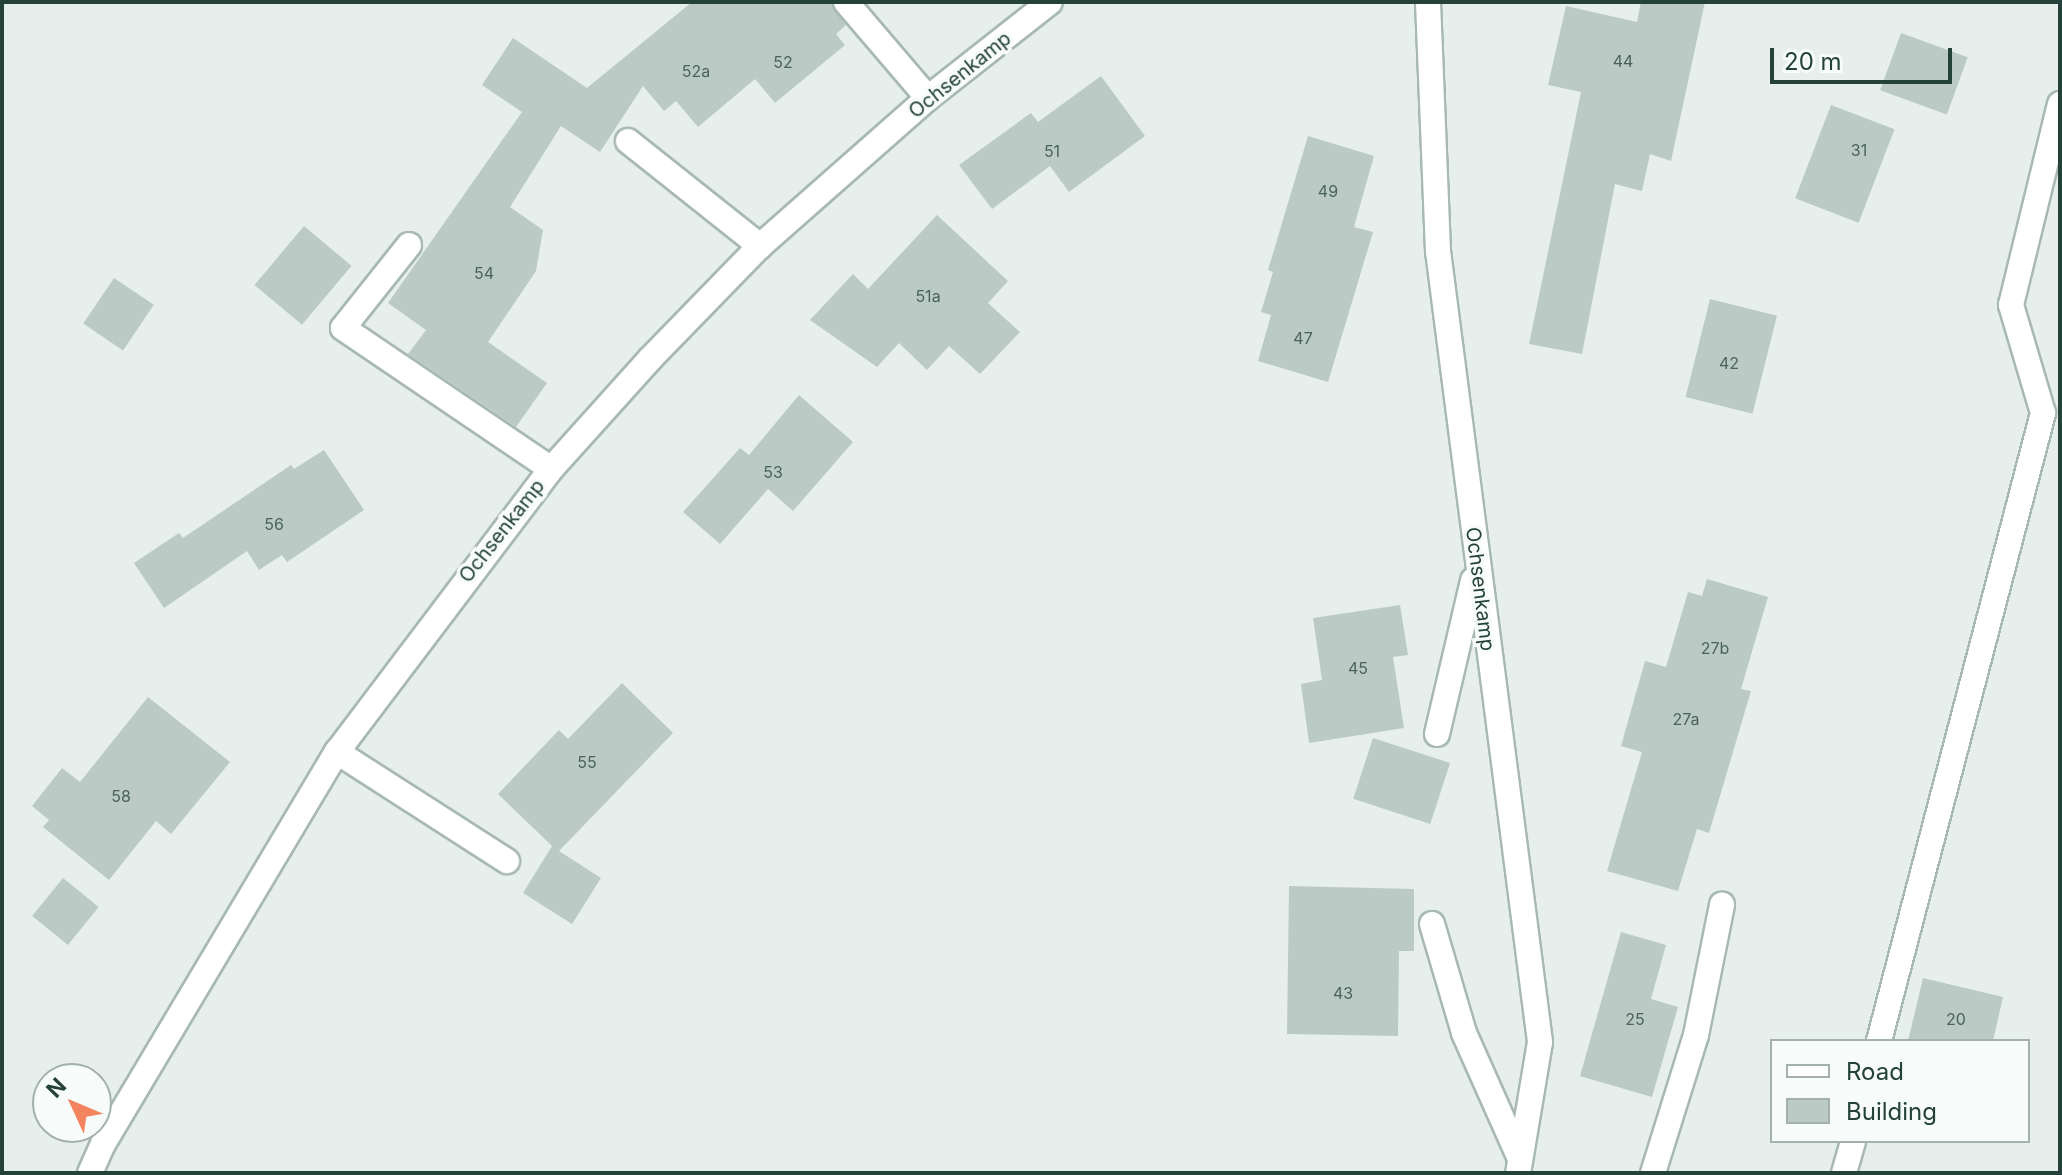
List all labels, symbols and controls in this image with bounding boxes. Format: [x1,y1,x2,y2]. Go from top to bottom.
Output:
street label: Ochsenkamp [904,26,1016,124]
scale bar [1774,32,1956,82]
text: 20 m [1784,47,1842,76]
house number: 44 [1613,51,1633,71]
house number: 52 [773,52,793,72]
house number: 52a [682,61,710,81]
house number: 31 [1851,140,1867,160]
house number: 51 [1044,141,1060,161]
house number: 49 [1318,181,1338,201]
house number: 54 [474,263,494,283]
house number: 51a [915,286,941,306]
house number: 47 [1293,328,1313,348]
house number: 42 [1719,353,1739,373]
house number: 53 [763,462,783,482]
street label: Ochsenkamp [454,475,550,587]
house number: 56 [264,514,284,534]
street label: Ochsenkamp [1460,526,1500,652]
house number: 27b [1701,638,1729,658]
house number: 45 [1348,658,1368,678]
house number: 27a [1672,709,1700,729]
house number: 55 [577,752,597,772]
house number: 58 [111,786,131,806]
house number: 43 [1333,983,1353,1003]
house number: 25 [1625,1009,1645,1029]
house number: 20 [1946,1009,1966,1029]
legend [1770,1039,2030,1143]
text: Road [1846,1057,1904,1086]
north arrow [32,1063,112,1143]
text: N [41,1073,71,1103]
text: Building [1846,1097,1937,1126]

